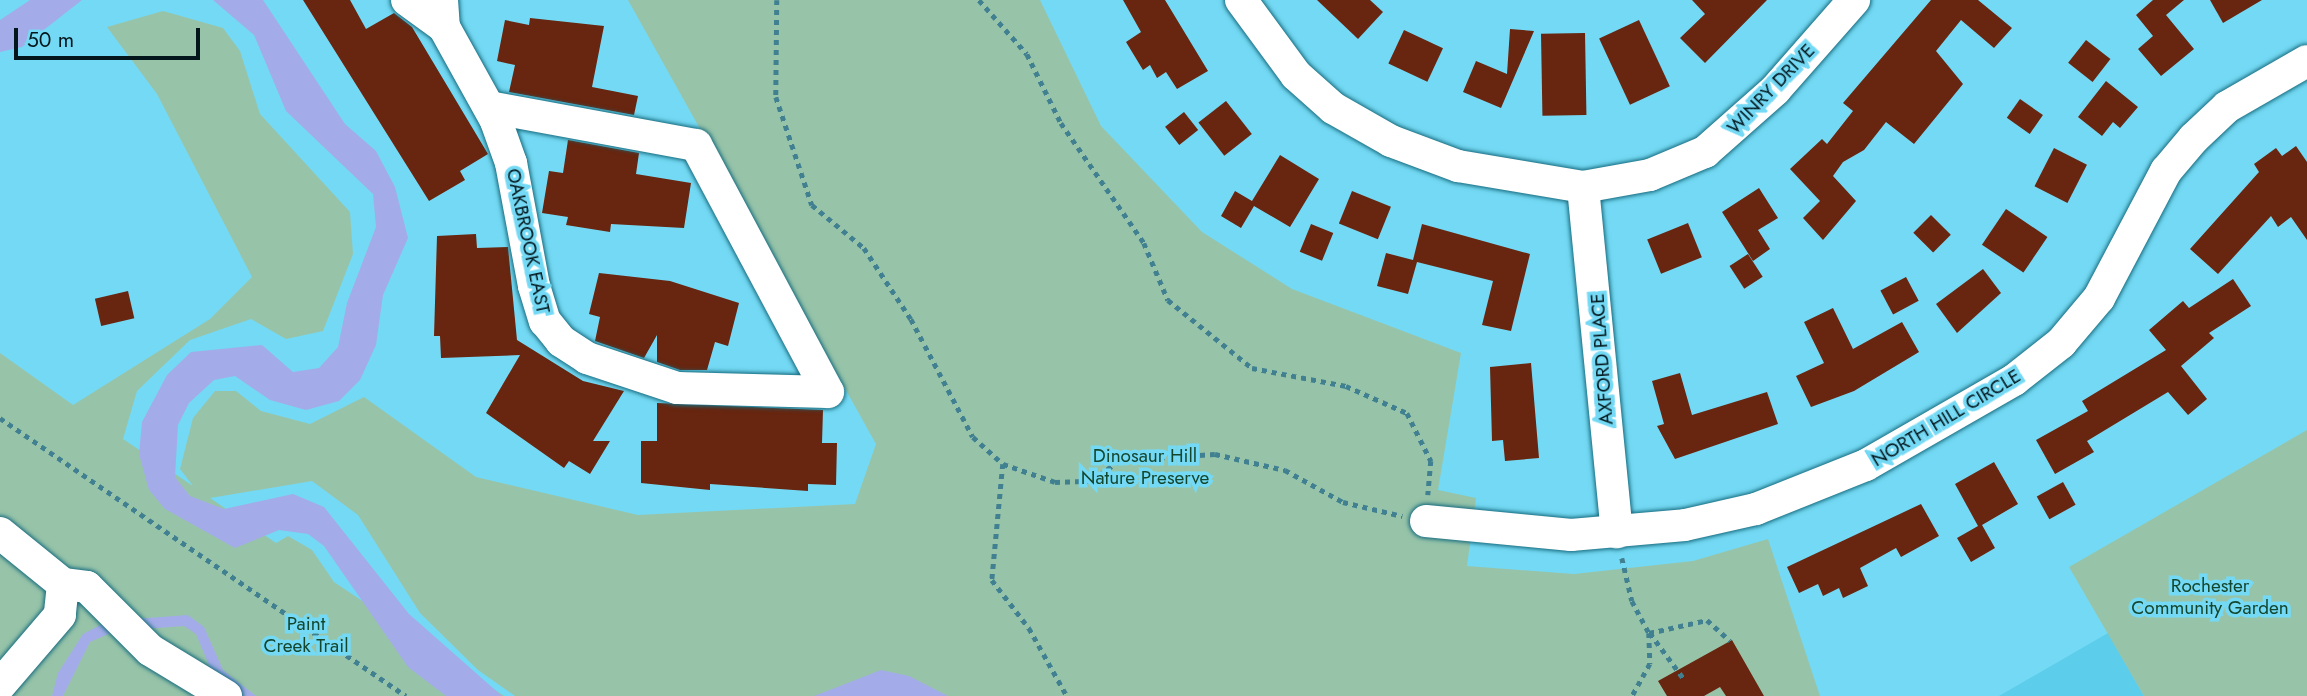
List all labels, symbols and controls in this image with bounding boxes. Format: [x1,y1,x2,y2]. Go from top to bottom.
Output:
scale bar [18,14,203,58]
text: 50 m [27,25,74,55]
street label: WINRY DRIVE [1722,39,1820,139]
street label: OAKBROOK EAST [502,166,554,316]
street label: AXFORD PLACE [1586,292,1618,426]
street label: NORTH HILL CIRCLE [1867,364,2025,472]
park label: Dinosaur Hill Nature Preserve [1081,445,1209,489]
park label: Rochester Community Garden [2131,575,2289,619]
park label: Paint Creek Trail [263,613,349,657]

